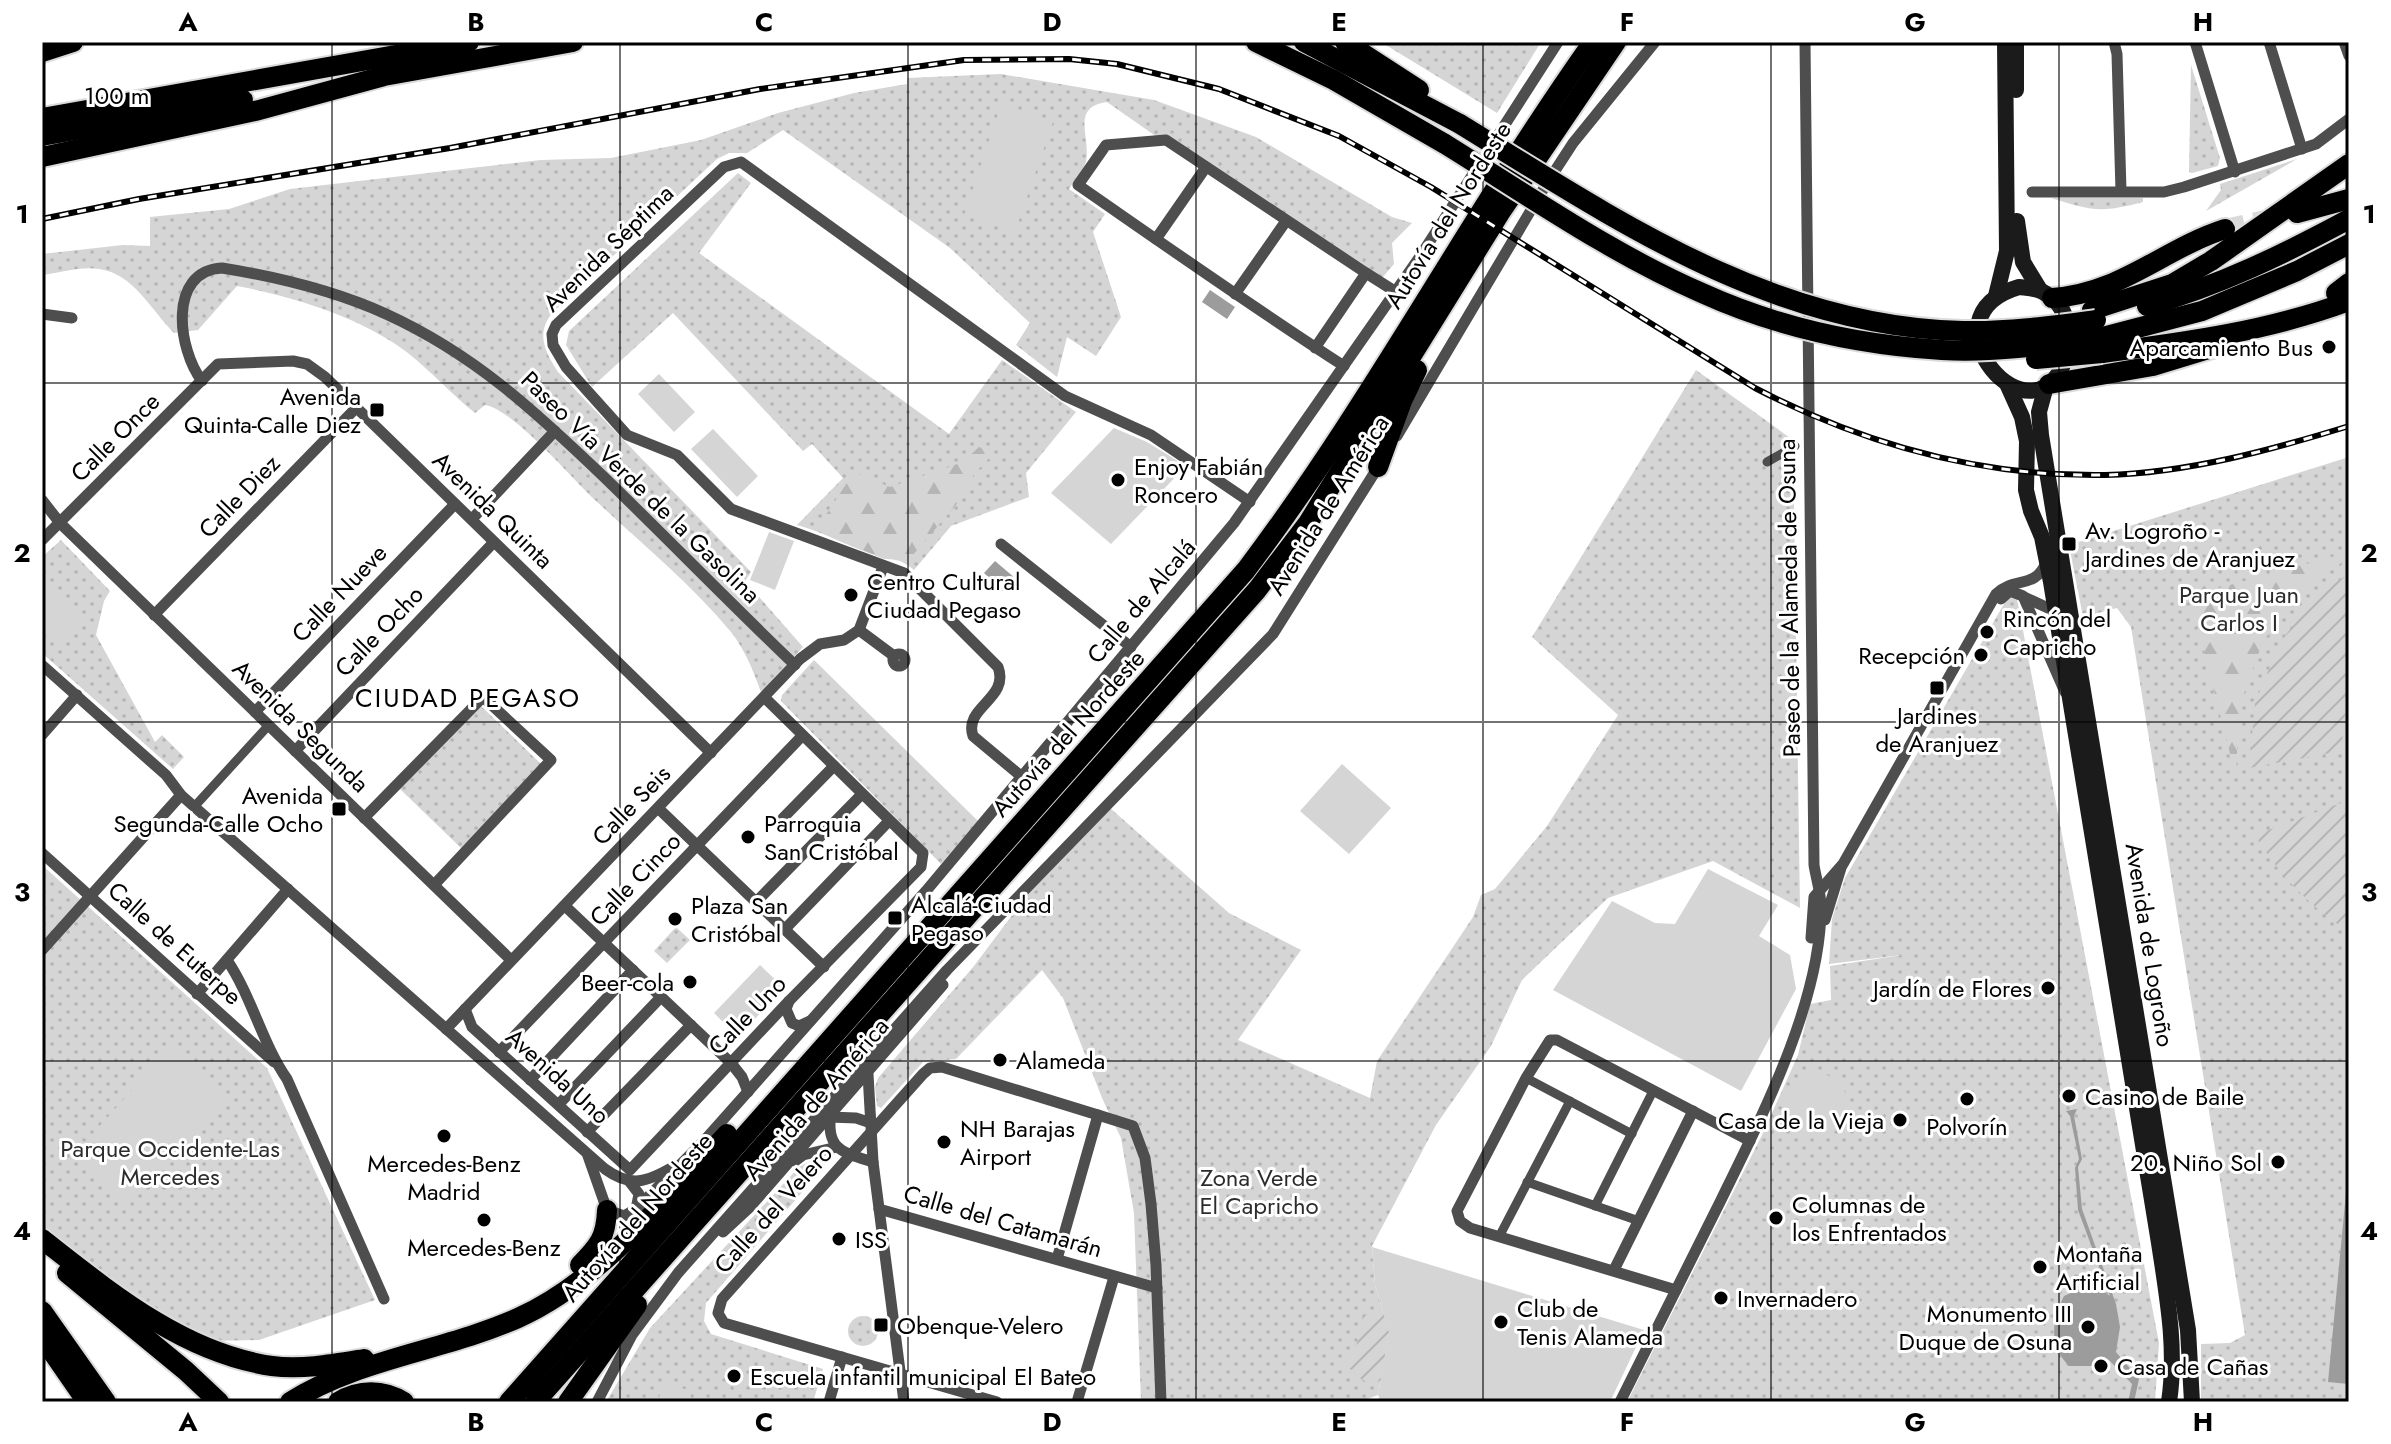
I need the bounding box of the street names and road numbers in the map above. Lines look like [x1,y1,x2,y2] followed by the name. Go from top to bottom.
[1376,115,1520,315] street label: Autovía del Nordeste
[535,176,681,320] street label: Avenida Séptima
[513,363,769,611] street label: Paseo Vía Verde de la Gasolina
[62,384,168,490] street label: Calle Once
[1259,408,1397,602] street label: Avenida de América
[1769,438,1809,758] street label: Paseo de la Alameda de Osuna
[425,443,561,577] street label: Avenida Quinta
[190,446,288,546] street label: Calle Diez
[1078,531,1204,671] street label: Calle de Alcalá
[283,536,395,650] street label: Calle Nueve
[327,578,431,684] street label: Calle Ocho
[983,642,1153,824] street label: Autovía del Nordeste
[225,652,377,800] street label: Avenida Segunda
[584,757,678,853] street label: Calle Seis
[581,824,689,934] street label: Calle Cinco
[2117,841,2183,1049] street label: Avenida de Logroño
[100,873,250,1013] street label: Calle de Euterpe
[700,967,794,1063] street label: Calle Uno
[735,1010,897,1188] street label: Avenida de América
[498,1020,618,1132] street label: Avenida Uno
[553,1125,721,1309] street label: Autovía del Nordeste
[706,1137,840,1281] street label: Calle del Velero
[899,1176,1107,1266] street label: Calle del Catamarán

